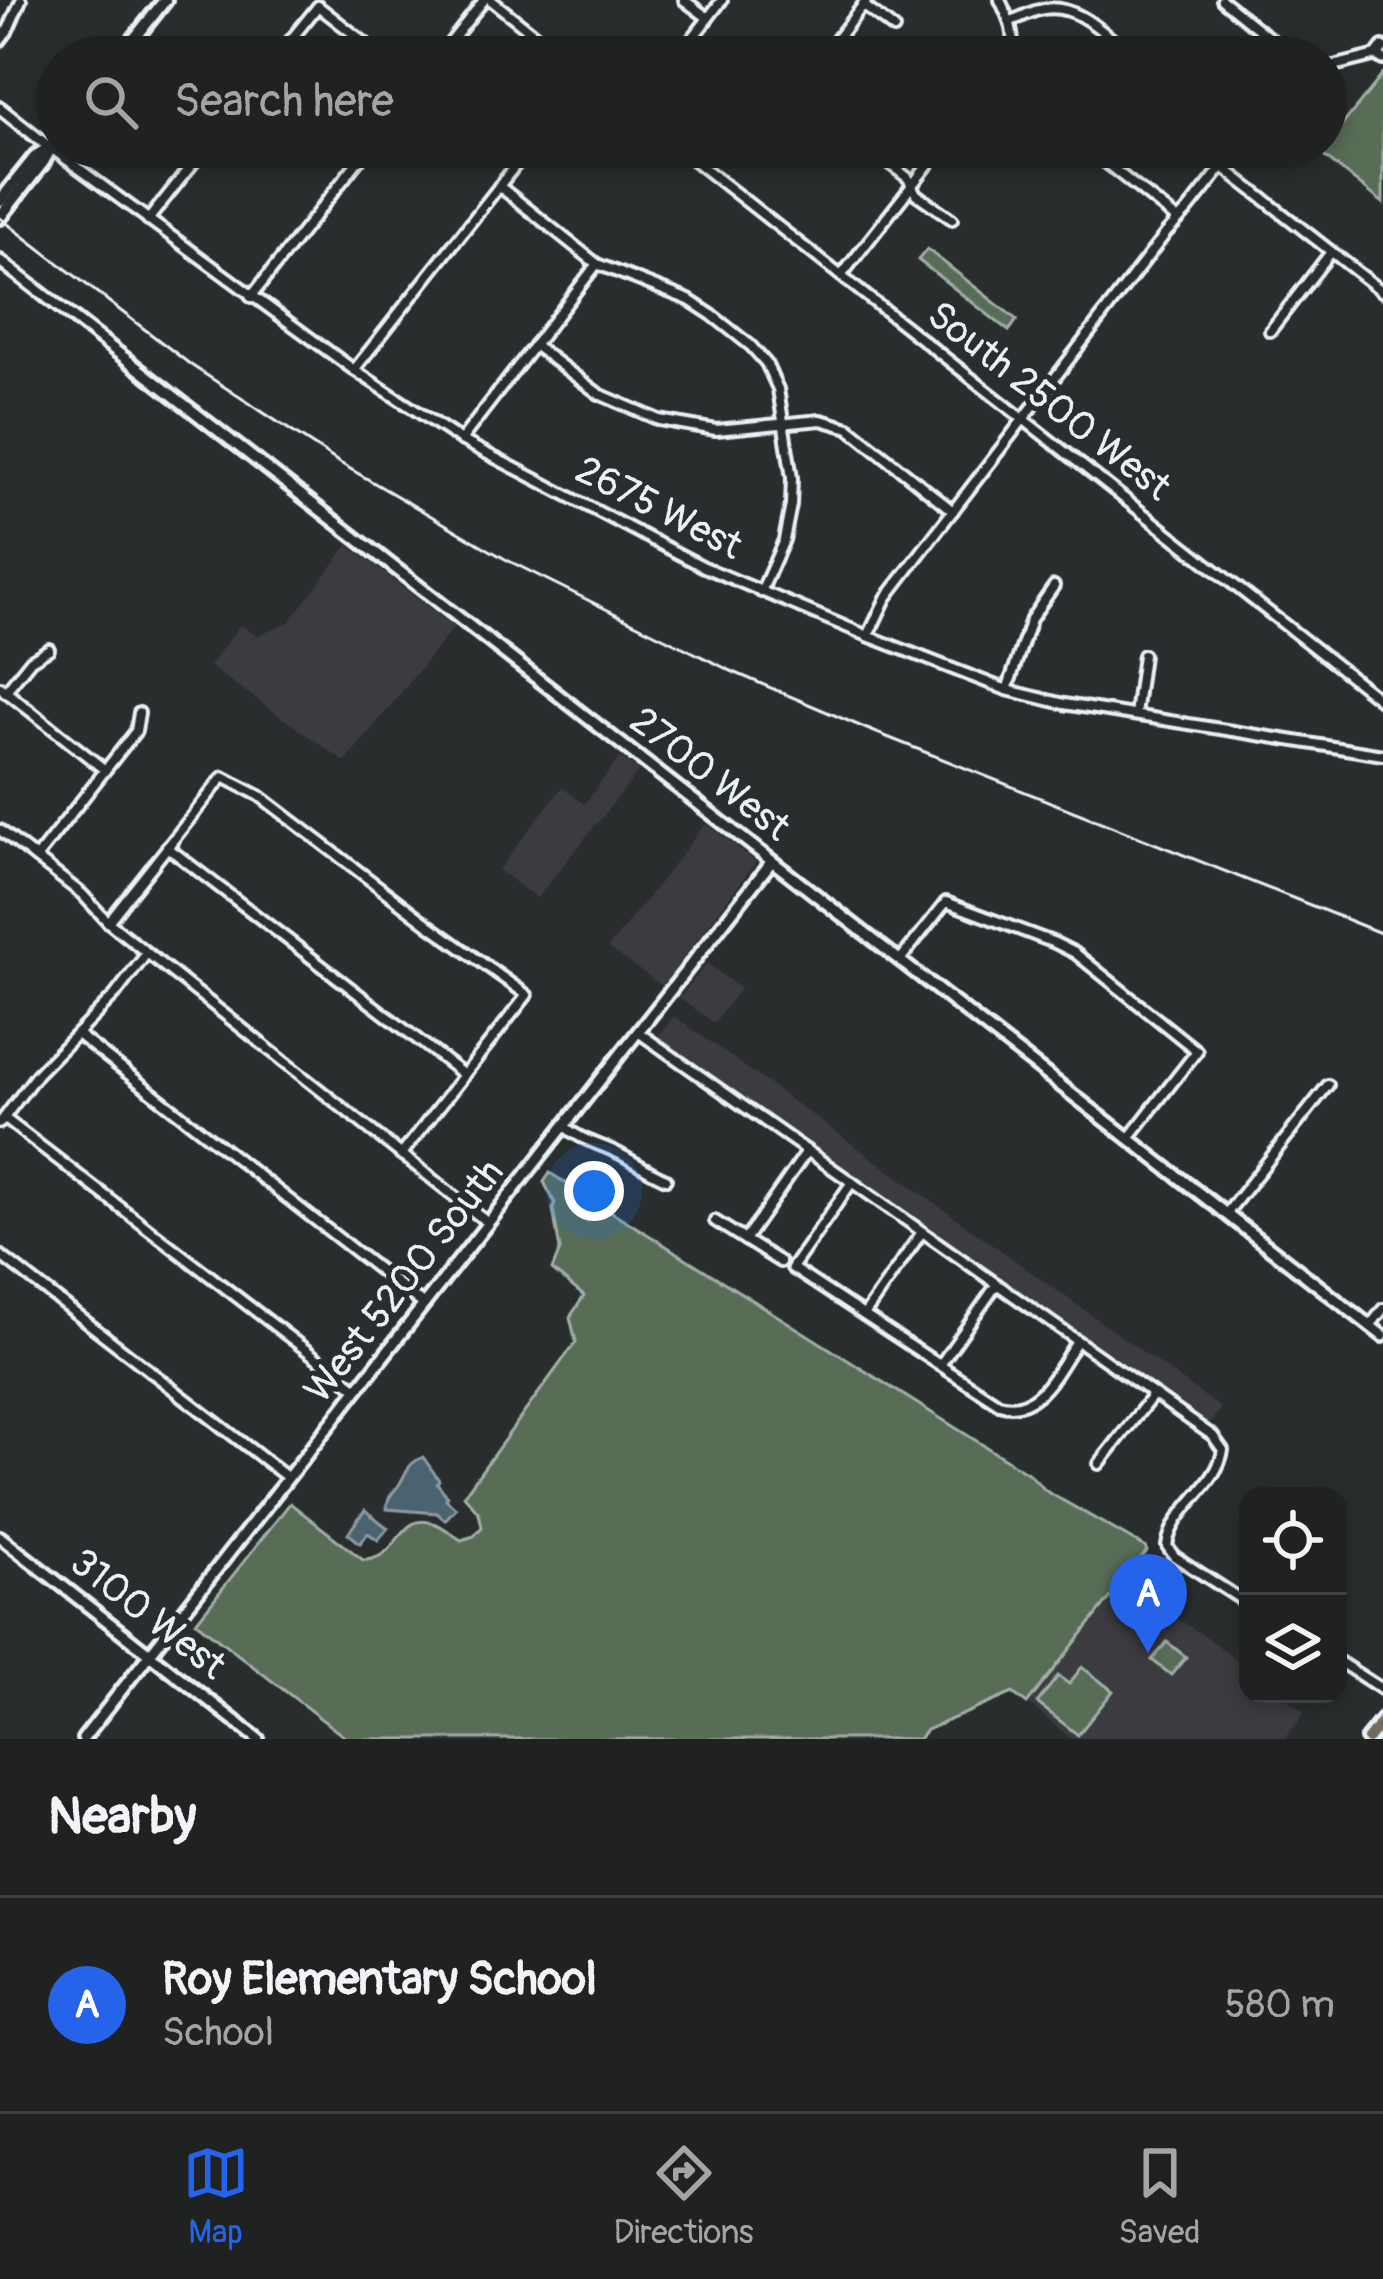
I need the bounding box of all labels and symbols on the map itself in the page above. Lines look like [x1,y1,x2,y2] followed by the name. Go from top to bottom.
[917,291,1181,512] street label: South 2500 West
[568,445,751,571] street label: 2675 West
[620,696,800,852] street label: 2700 West
[294,1149,514,1413] street label: West 5200 South
[564,1161,624,1221] your location
[60,1538,236,1690] street label: 3100 West
[1109,1554,1187,1653] pin: A

